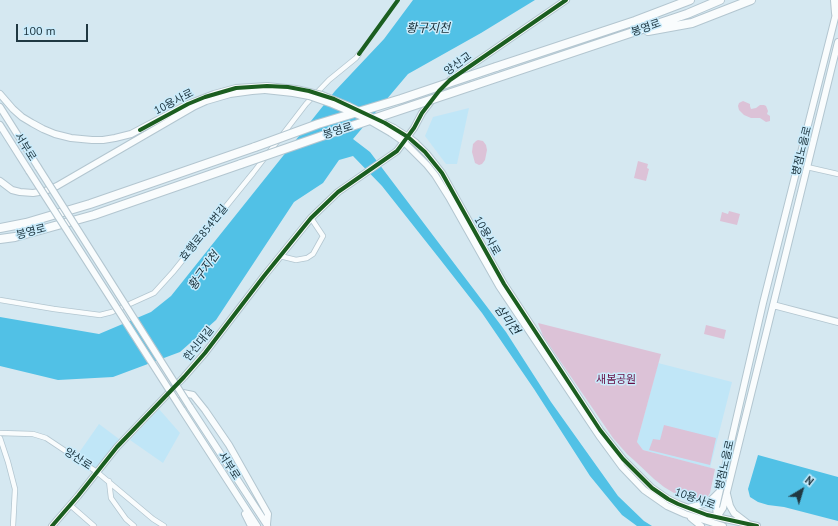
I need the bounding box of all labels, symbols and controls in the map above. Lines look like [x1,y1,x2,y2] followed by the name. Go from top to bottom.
[18,16,90,42] scale bar
[629,17,663,39] street label: 봉영로
[406,22,450,36] water label: 황구지천
[23,23,56,38] text: 100 m
[442,50,474,78] street label: 양산교
[152,87,196,117] street label: 10용사로
[322,120,354,142] street label: 봉영로
[789,125,815,177] street label: 병점노을로
[11,131,39,163] street label: 서부로
[177,202,231,264] street label: 효행로854번길
[471,214,503,258] street label: 10용사로
[15,222,47,242] street label: 봉영로
[185,249,223,293] water label: 황구지천
[491,302,523,338] water label: 삼미천
[181,324,217,364] street label: 한신대길
[596,373,636,387] park label: 새봄공원
[713,439,737,491] street label: 병점노을로
[62,445,94,473] street label: 양산로
[215,450,243,482] street label: 서부로
[782,470,822,510] north arrow
[802,473,817,488] text: N
[673,486,717,512] street label: 10용사로

